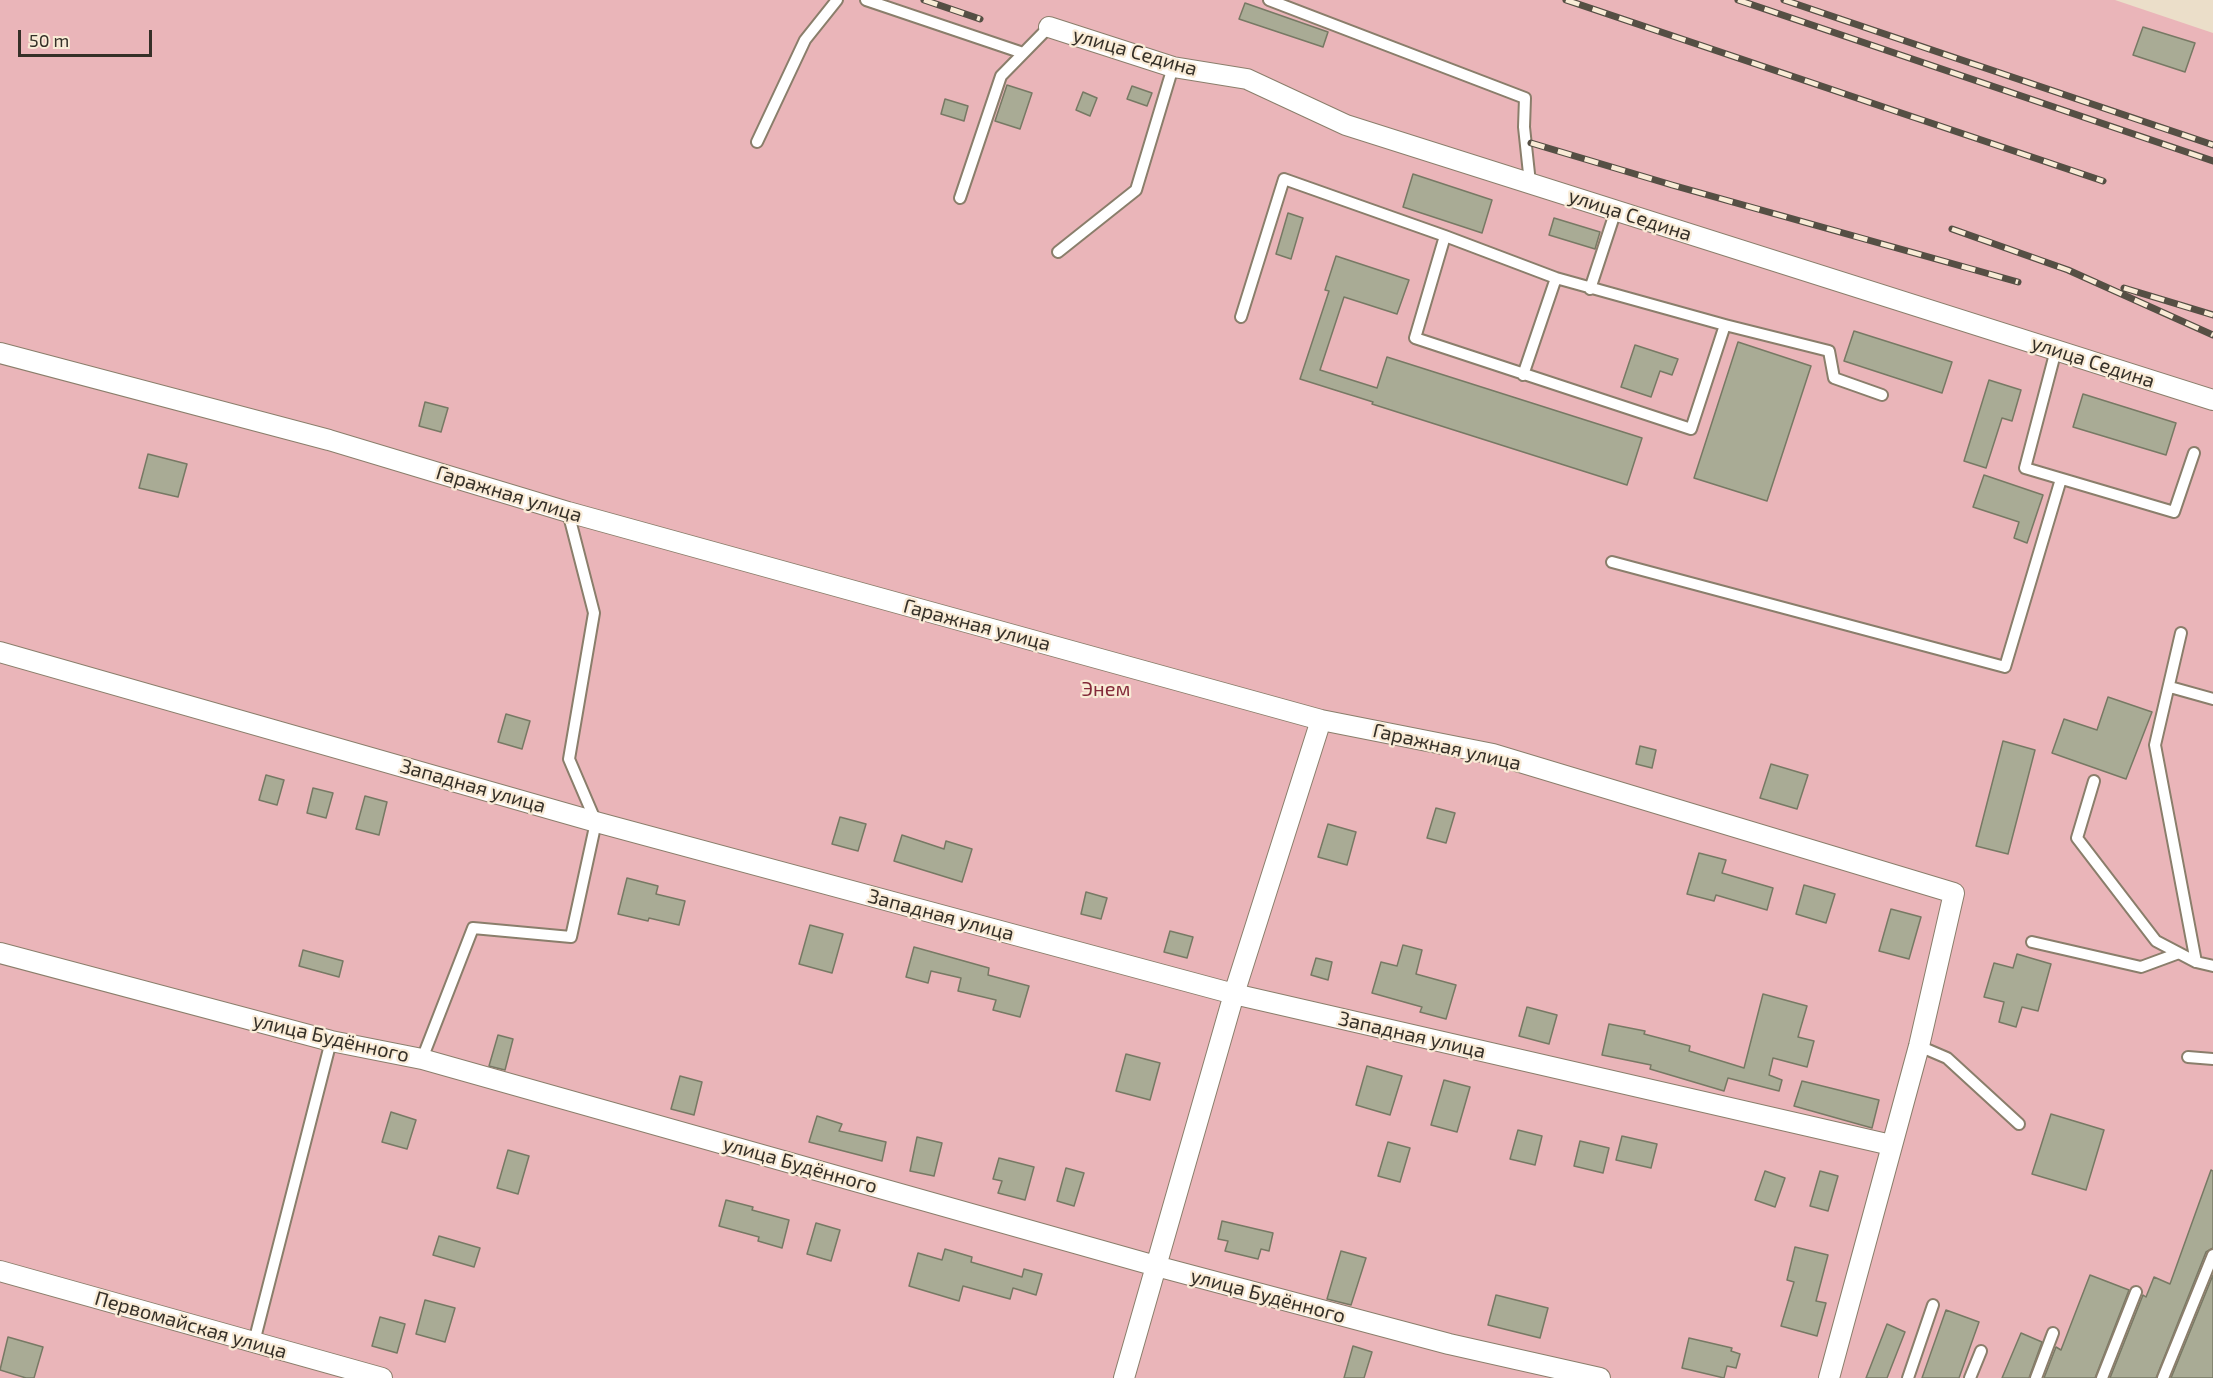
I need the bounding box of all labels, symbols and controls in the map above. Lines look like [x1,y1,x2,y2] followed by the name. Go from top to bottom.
[21,18,154,56] scale bar
[1070,23,1200,81] street label: улица Седина
[29,29,69,51] text: 50 m
[1565,184,1695,246] street label: улица Седина
[2028,331,2158,393] street label: улица Седина
[433,460,585,528] street label: Гаражная улица
[901,594,1053,656] street label: Гаражная улица
[1082,677,1130,701] park label: Энем
[1371,718,1523,776] street label: Гаражная улица
[398,754,548,818] street label: Западная улица
[865,884,1017,946] street label: Западная улица
[1336,1006,1488,1064] street label: Западная улица
[251,1008,411,1068] street label: улица Будённого
[720,1131,880,1199] street label: улица Будённого
[1188,1264,1348,1328] street label: улица Будённого
[92,1286,290,1364] street label: Первомайская улица

